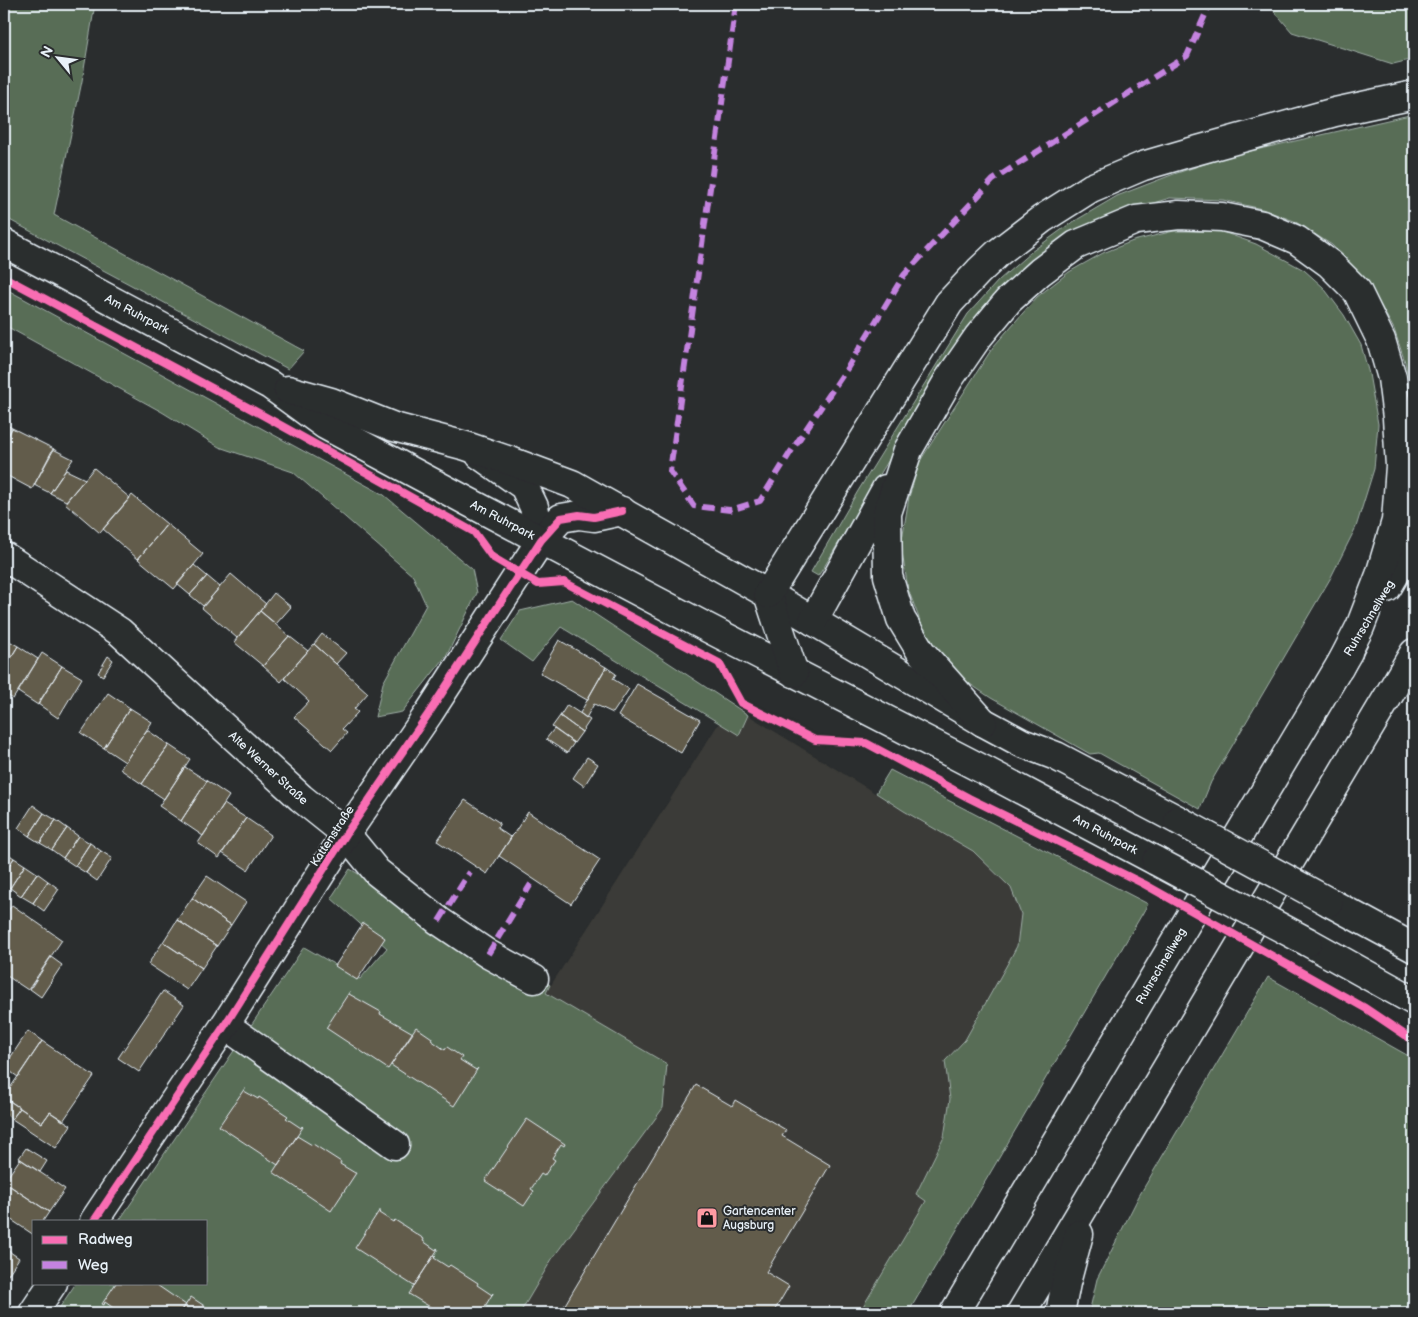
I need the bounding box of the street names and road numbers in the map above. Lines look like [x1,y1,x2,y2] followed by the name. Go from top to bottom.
[102,291,172,338] street label: Am Ruhrpark
[468,497,537,544] street label: Am Ruhrpark
[1341,577,1398,659] street label: Ruhrschnellweg
[225,728,311,808] street label: Alte Werner Straße
[307,803,358,870] street label: Kattenstraße
[1071,812,1140,858] street label: Am Ruhrpark
[1133,925,1190,1007] street label: Ruhrschnellweg

